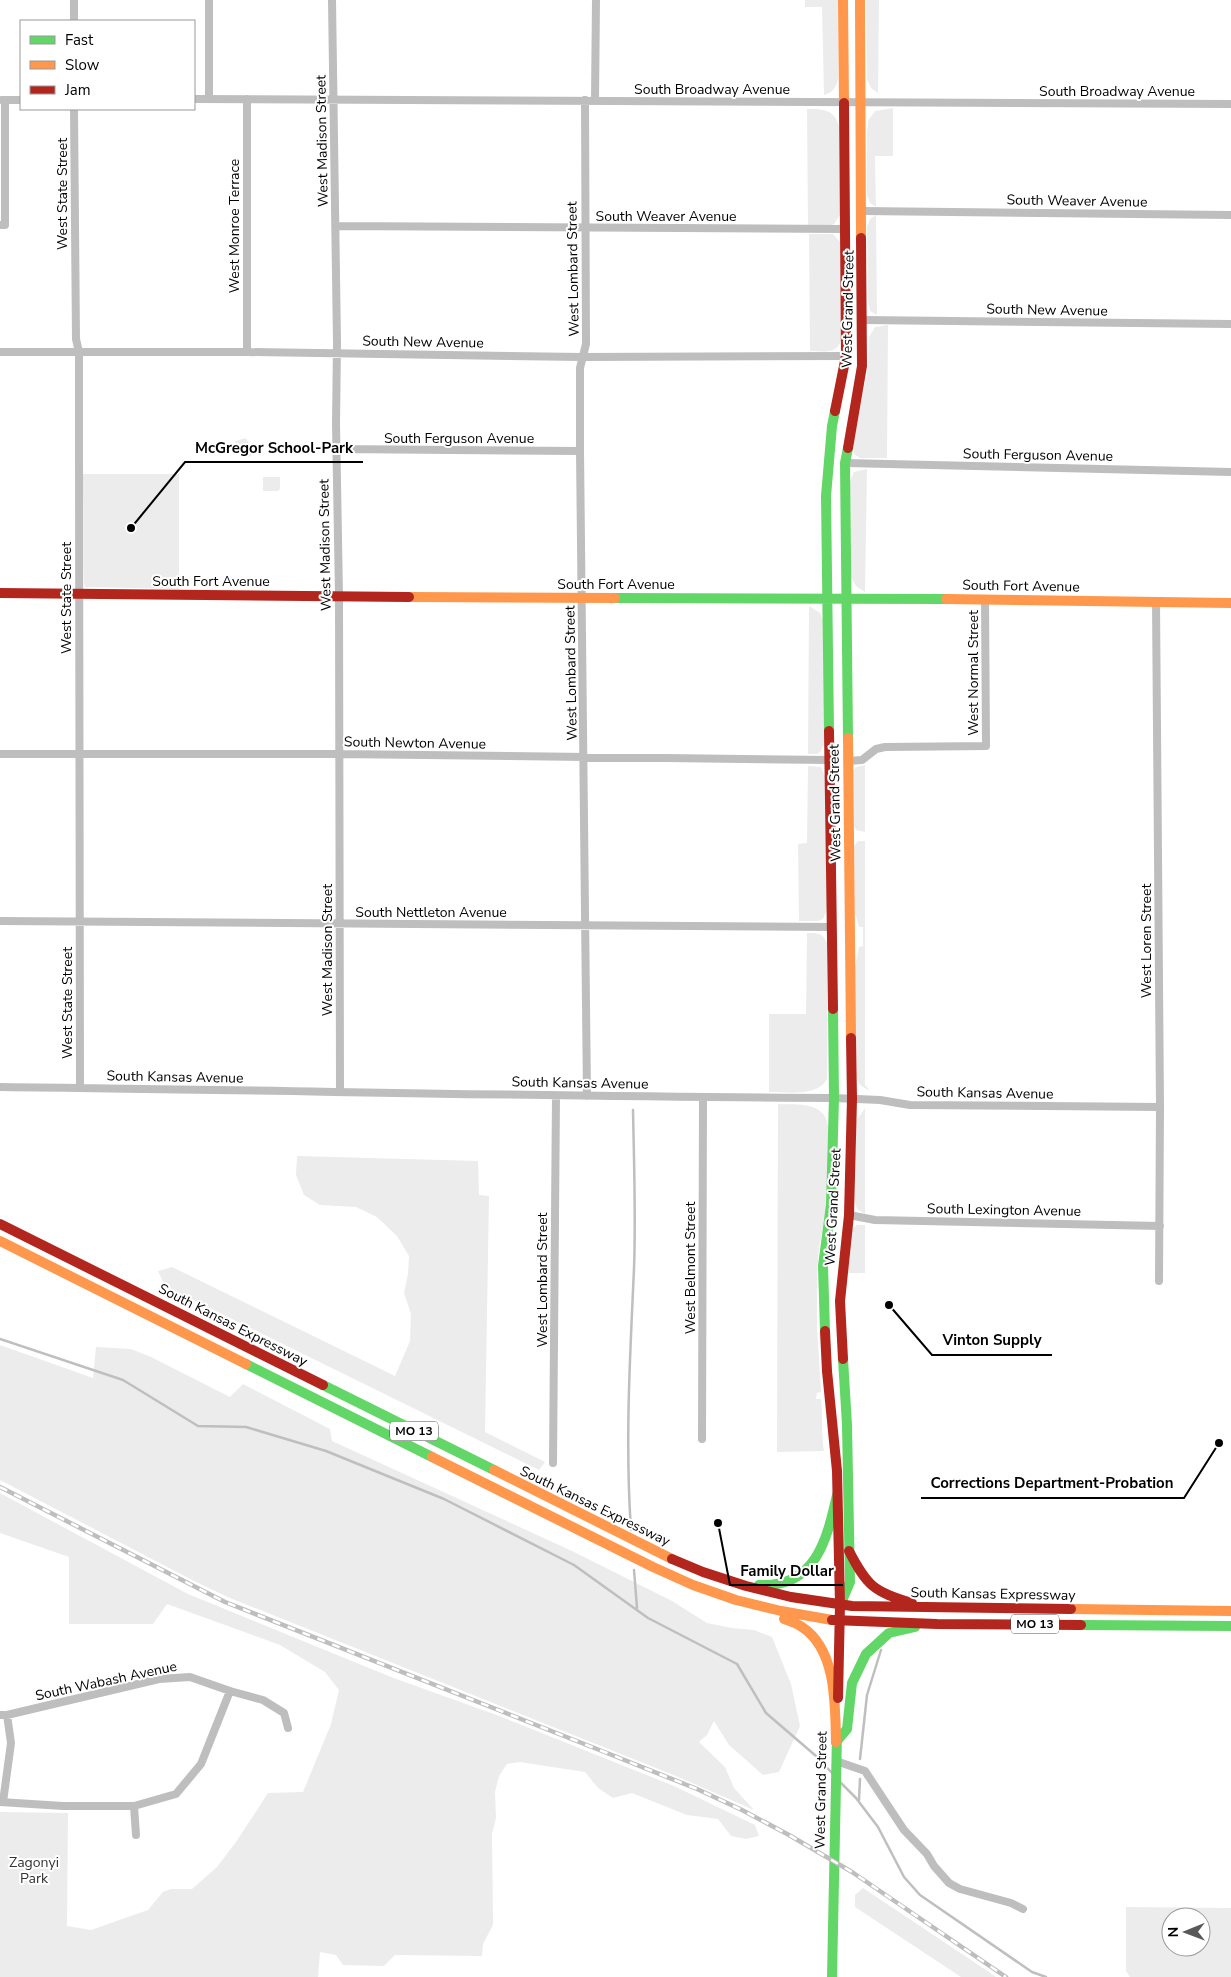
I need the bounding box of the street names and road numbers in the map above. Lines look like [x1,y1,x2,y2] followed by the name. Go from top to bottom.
[311,75,333,207] street label: West Madison Street
[634,80,790,99] street label: South Broadway Avenue
[1039,82,1195,101] street label: South Broadway Avenue
[53,138,72,250] street label: West State Street
[225,159,244,293] street label: West Monroe Terrace
[1006,190,1148,212] street label: South Weaver Avenue
[562,201,584,337] street label: West Lombard Street
[596,207,736,226] street label: South Weaver Avenue
[837,250,859,368] street label: West Grand Street
[986,299,1108,321] street label: South New Avenue
[362,331,484,353] street label: South New Avenue
[384,429,534,448] street label: South Ferguson Avenue
[963,444,1113,466] street label: South Ferguson Avenue
[314,479,336,611] street label: West Madison Street
[57,542,76,654] street label: West State Street
[152,572,270,591] street label: South Fort Avenue
[557,575,675,594] street label: South Fort Avenue
[962,575,1080,597] street label: South Fort Avenue
[560,605,582,741] street label: West Lombard Street
[964,610,983,736] street label: West Normal Street
[344,732,486,754] street label: South Newton Avenue
[824,744,846,862] street label: West Grand Street
[318,884,337,1016] street label: West Madison Street
[1137,884,1156,998] street label: West Loren Street
[355,903,507,922] street label: South Nettleton Avenue
[58,947,77,1059] street label: West State Street
[106,1066,244,1088] street label: South Kansas Avenue
[511,1072,649,1094] street label: South Kansas Avenue
[916,1082,1054,1104] street label: South Kansas Avenue
[820,1148,846,1266] street label: West Grand Street
[927,1199,1081,1221] street label: South Lexington Avenue
[681,1202,700,1334] street label: West Belmont Street
[533,1212,552,1347] street label: West Lombard Street
[155,1279,311,1371] street label: South Kansas Expressway
[390,1422,438,1440] road number: MO 13
[517,1461,674,1551] street label: South Kansas Expressway
[910,1583,1076,1605] street label: South Kansas Expressway
[1011,1615,1059,1634] road number: MO 13
[33,1657,179,1705] street label: South Wabash Avenue
[810,1731,832,1849] street label: West Grand Street

